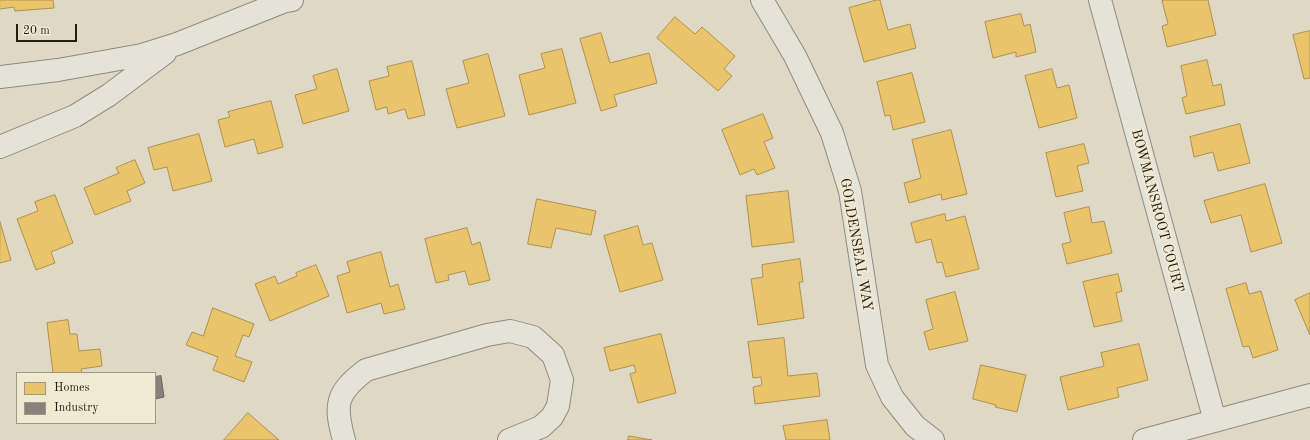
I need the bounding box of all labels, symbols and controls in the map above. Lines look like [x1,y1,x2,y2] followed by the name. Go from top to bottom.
[18,16,79,42] scale bar
[23,25,50,37] text: 20 m
[1127,127,1187,295] street label: BOWMANSROOT COURT
[836,177,876,313] street label: GOLDENSEAL WAY
[16,372,156,424] legend
[54,382,90,394] text: Homes
[54,402,99,414] text: Industry

